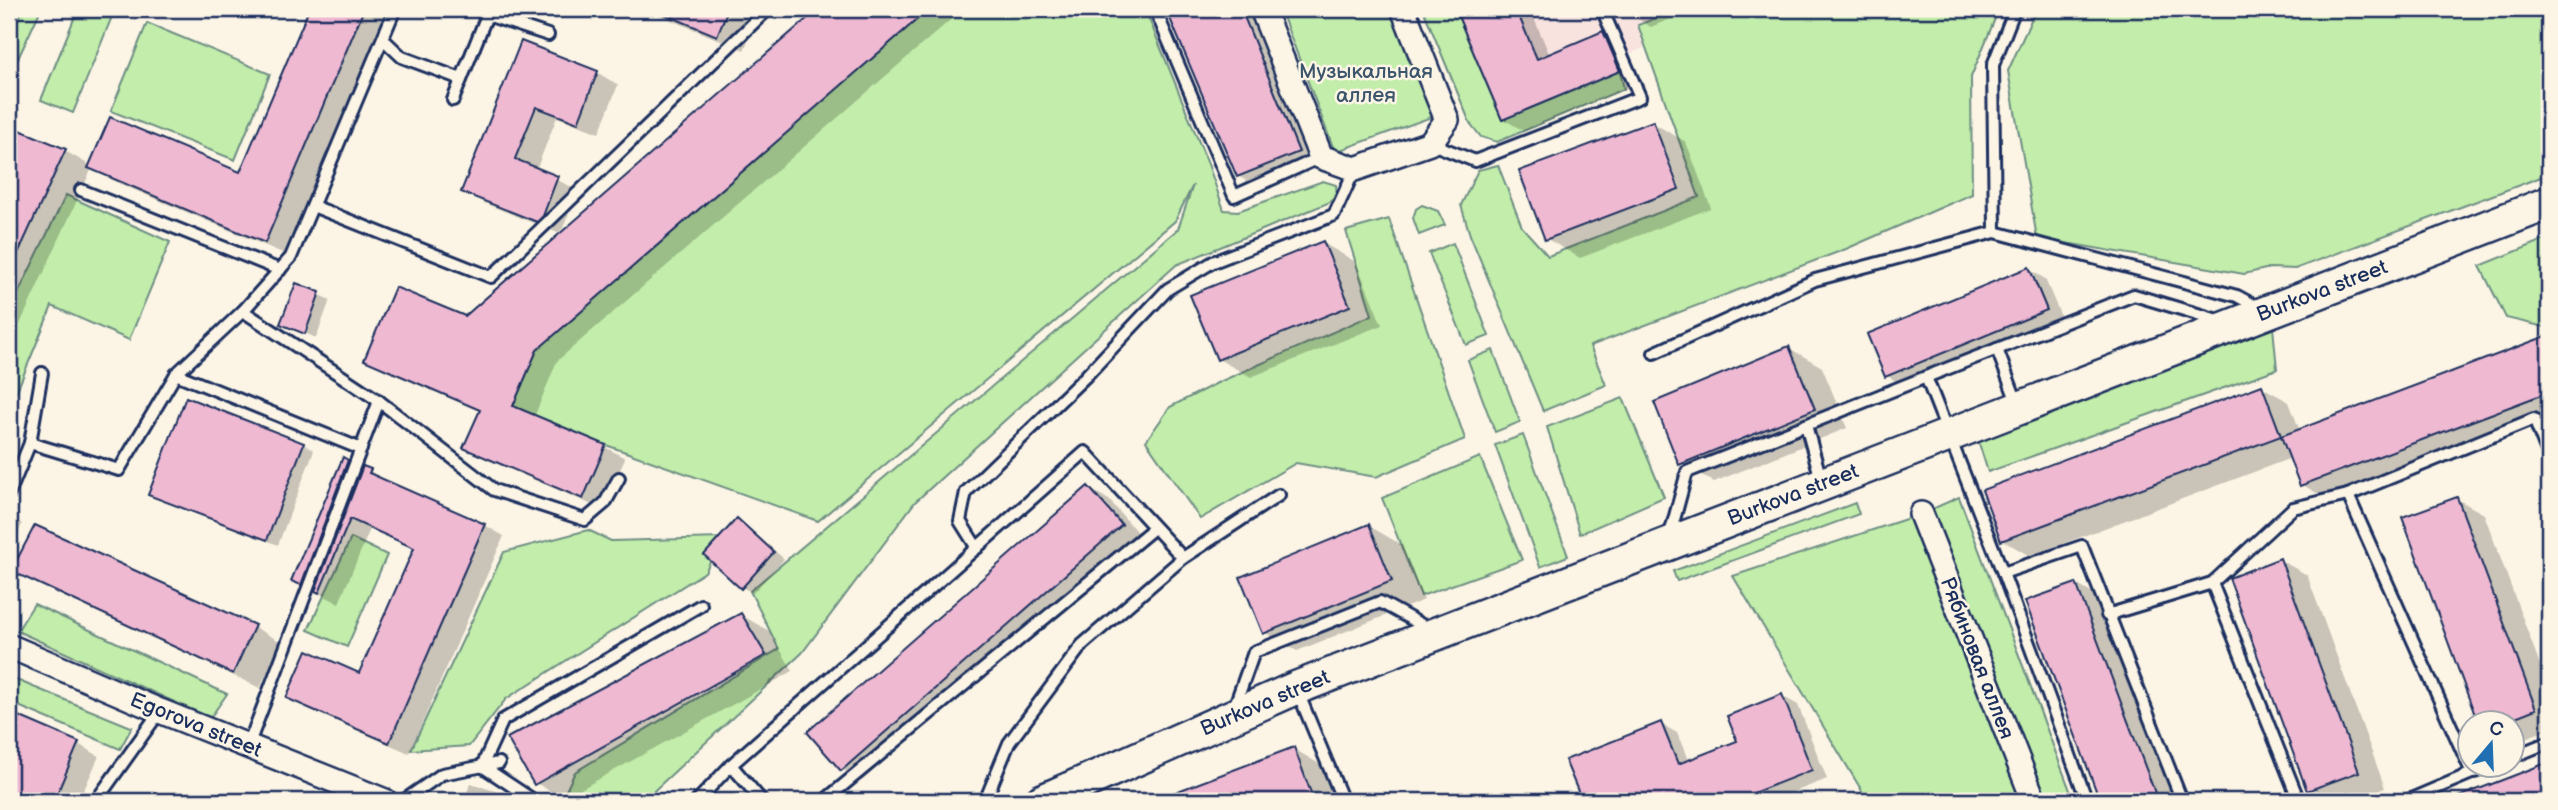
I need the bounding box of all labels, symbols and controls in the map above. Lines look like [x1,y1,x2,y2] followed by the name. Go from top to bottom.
[1299,59,1433,108] park label: Музыкальная аллея
[2253,254,2391,327] street label: Burkova street
[1724,458,1862,531] street label: Burkova street
[1935,574,2019,742] street label: Рябиновая аллея
[1197,664,1334,742] street label: Burkova street
[127,687,266,763] street label: Egorova street
[2456,708,2526,778] north arrow
[2486,716,2506,742] text: С

